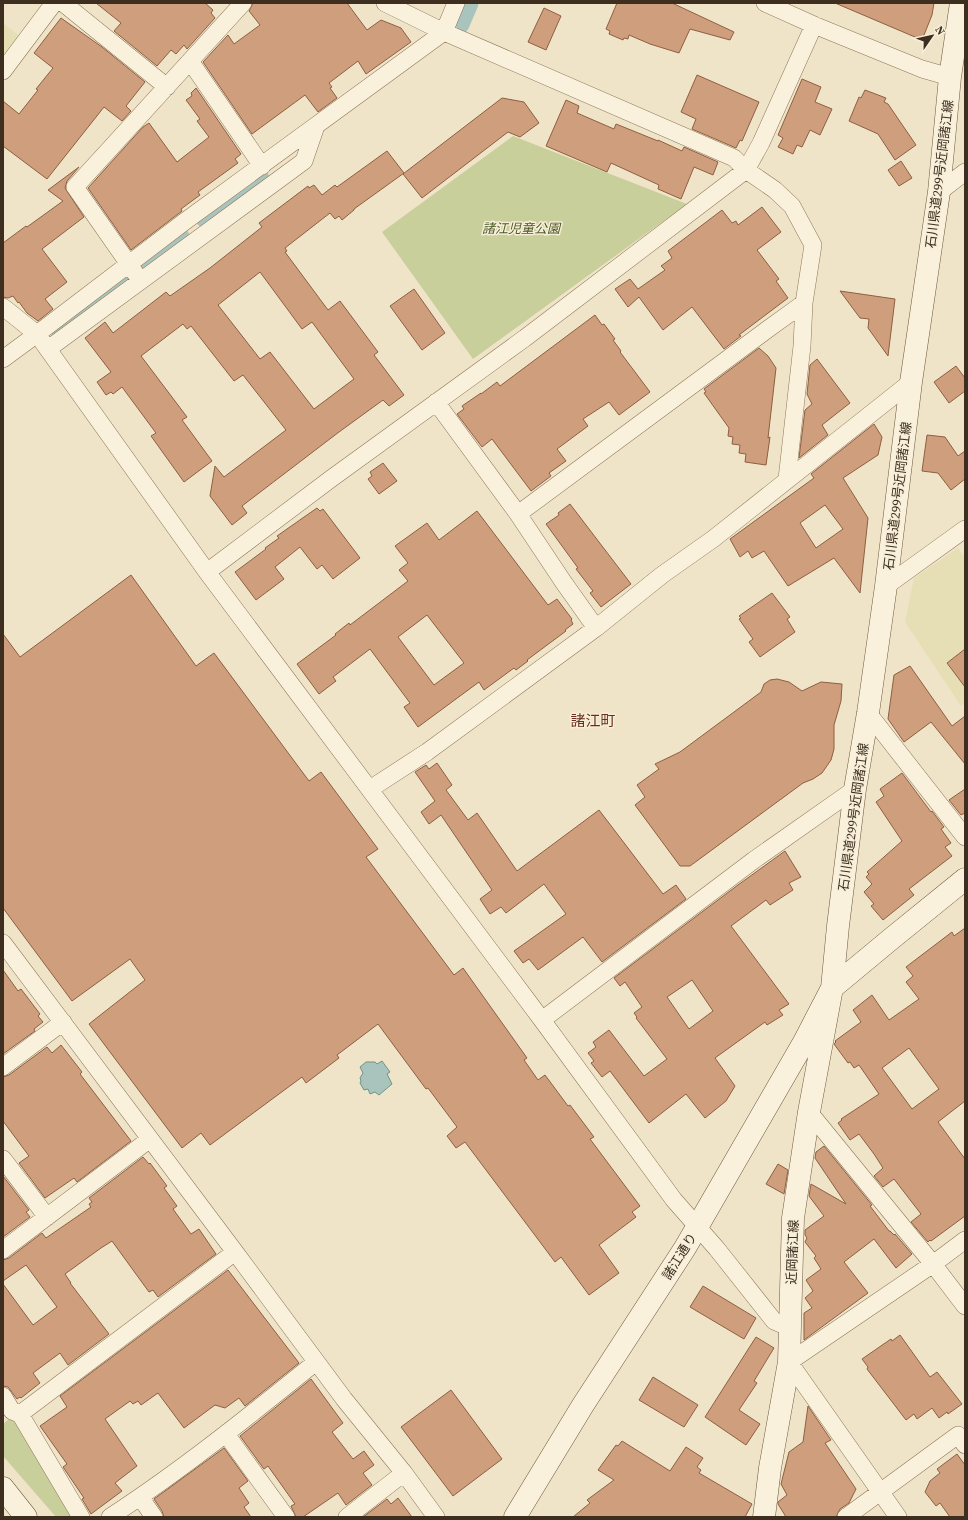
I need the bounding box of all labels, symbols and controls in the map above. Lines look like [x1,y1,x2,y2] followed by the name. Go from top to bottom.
[912,16,952,56] north arrow
[931,23,948,38] text: N
[922,99,957,249] street label: 石川県道299号近岡諸江線
[482,220,562,237] park label: 諸江児童公園
[880,421,915,571] street label: 石川県道299号近岡諸江線
[570,710,616,731] district label: 諸江町
[835,742,872,892] street label: 石川県道299号近岡諸江線
[783,1219,802,1285] street label: 近岡諸江線
[658,1230,700,1283] street label: 諸江通り

